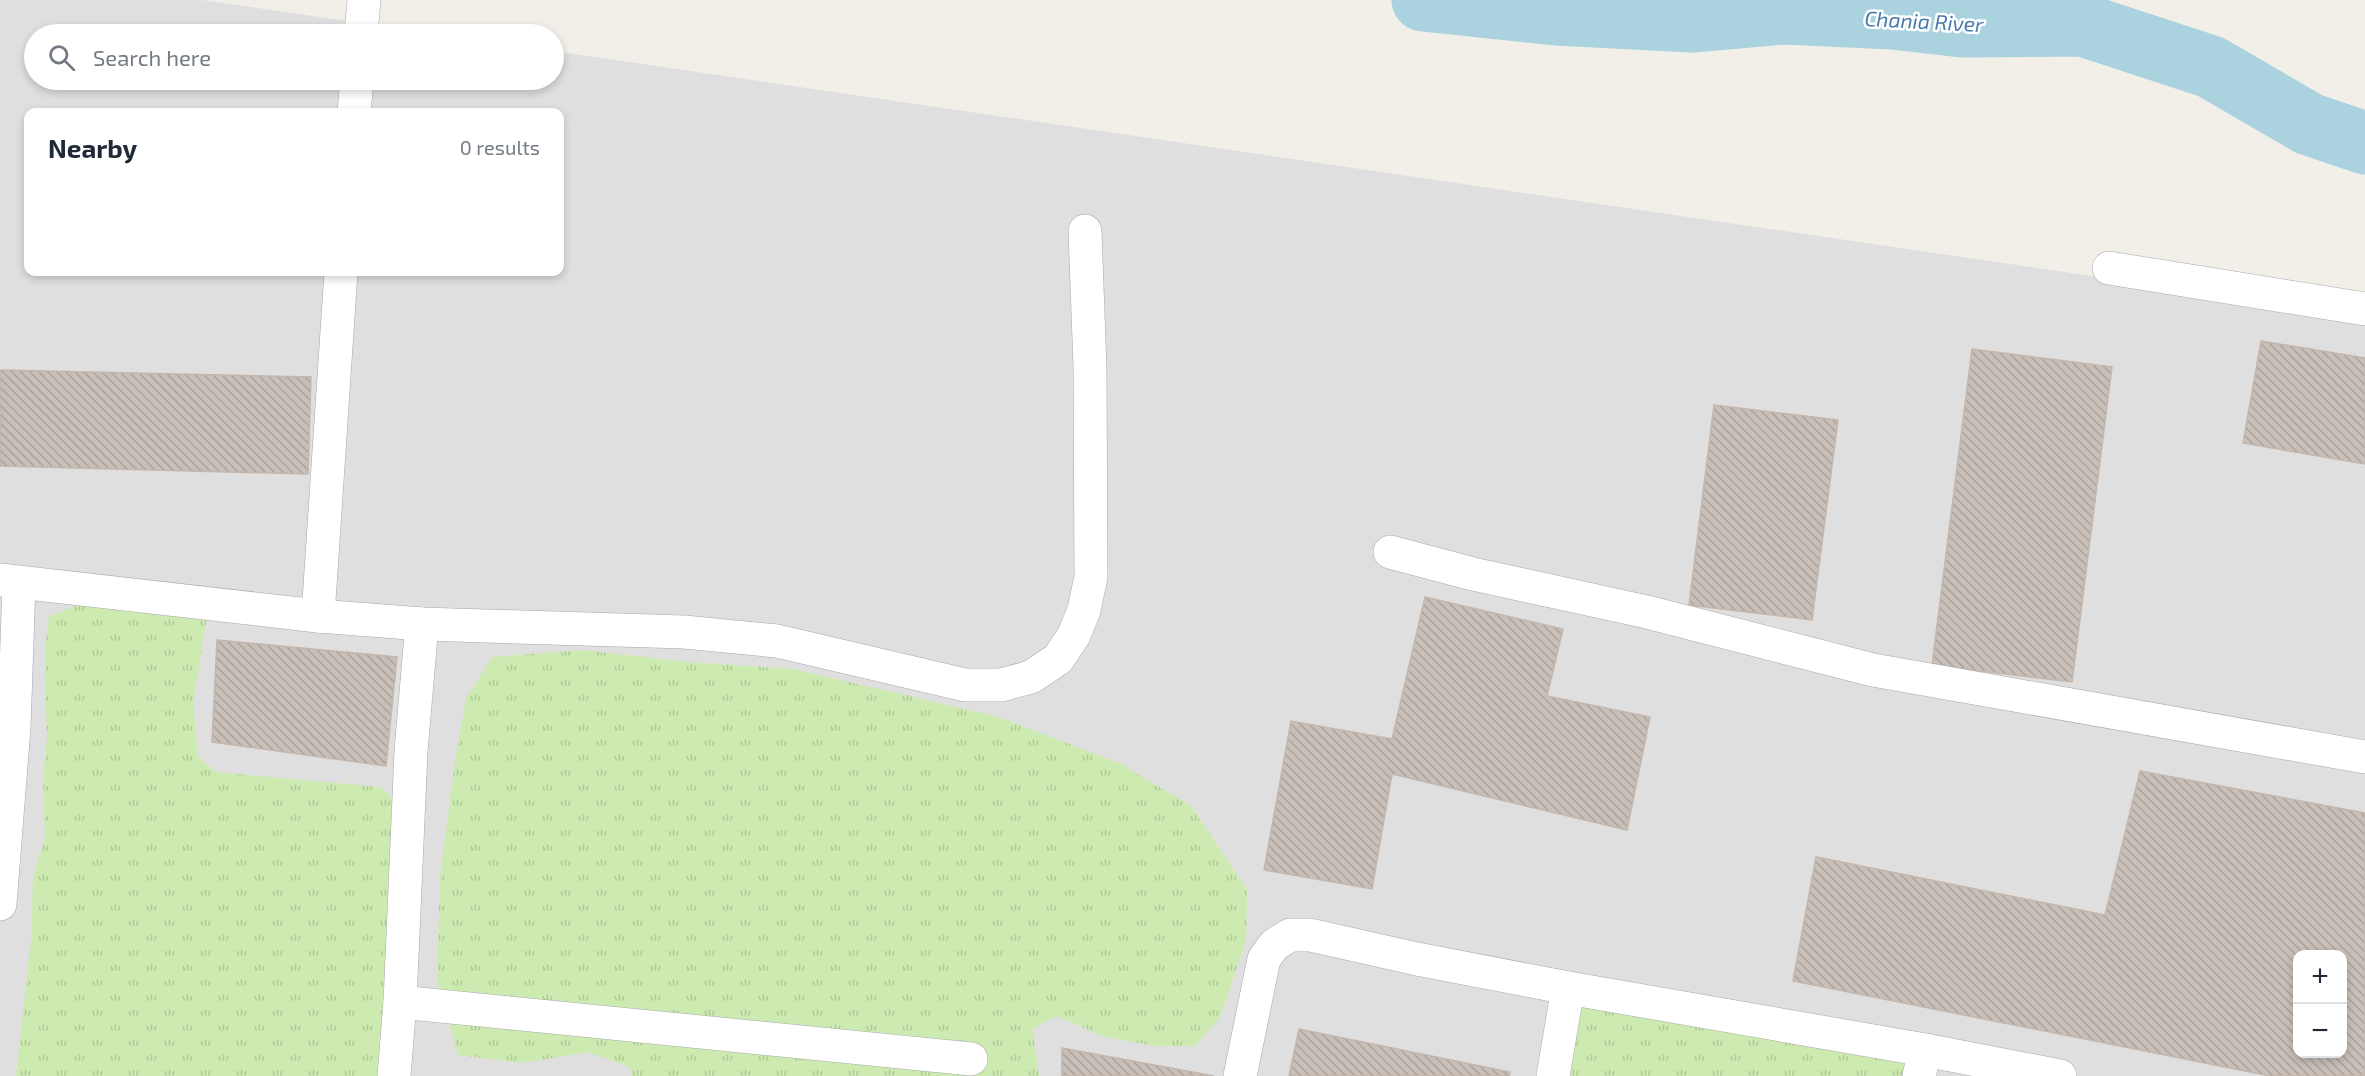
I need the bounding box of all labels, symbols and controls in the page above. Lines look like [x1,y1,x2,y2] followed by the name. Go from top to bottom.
[1864,5,1985,36] water label: Chania River
[24,24,564,90] search box
[45,41,78,74] icon: search
[93,44,211,70] text: Search here
[48,132,137,163] text: Nearby
[460,135,540,159] text: 0 results
[2293,950,2347,1058] map controls
[2293,950,2347,1004] button: +
[2293,1004,2347,1058] button: −

